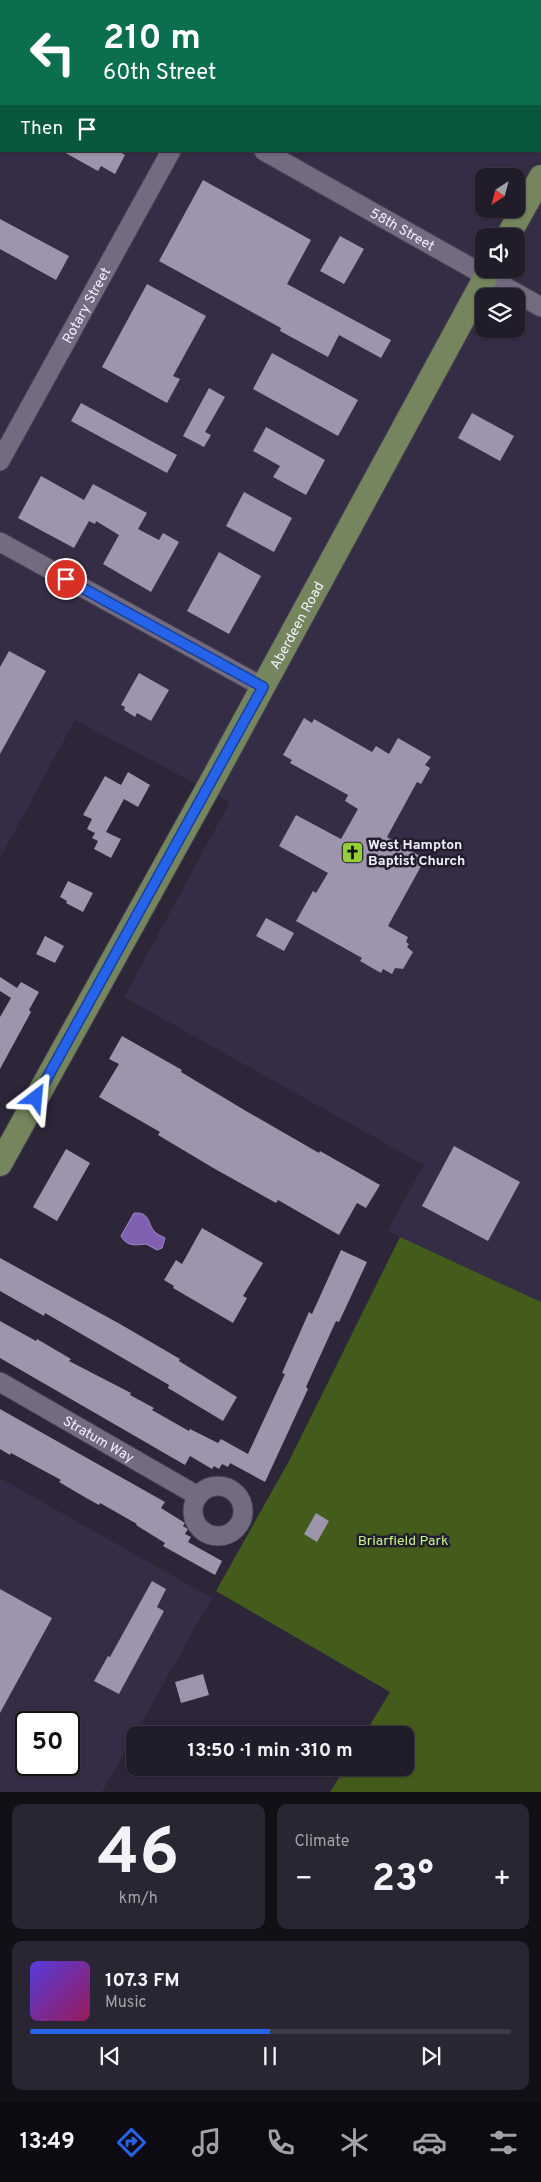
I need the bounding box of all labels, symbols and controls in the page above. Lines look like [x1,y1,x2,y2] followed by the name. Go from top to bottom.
[103,17,201,61] text: 210 m
[20,20,85,85] icon: left
[103,60,216,87] text: 60th Street
[73,115,101,143] icon: arrive
[20,117,63,141] text: Then
[475,168,525,218] north arrow
[475,168,525,338] map controls
[366,205,437,255] street label: 58th Street
[475,228,525,278] button: sound
[60,265,115,347] street label: Rotary Street
[475,288,525,338] button: layers
[45,558,87,600] pin
[52,565,80,593] icon: arrive
[267,579,329,673] street label: Aberdeen Road
[368,837,465,870] place label: West Hampton Baptist Church
[340,840,364,864] church icon: West Hampton Baptist Church
[9,1071,61,1123] position arrow
[59,1413,137,1467] street label: Stratum Way
[358,1533,448,1550] park label: Briarfield Park
[15,1711,80,1776] speed limit sign: 50
[187,1739,353,1763] text: 13:50 · 1 min · 310 m
[97,1815,179,1897] text: 46
[295,1832,349,1852] text: Climate
[372,1856,434,1905] text: 23°
[295,1862,313,1898] text: −
[493,1862,511,1898] text: +
[119,1889,158,1909] text: km/h
[105,1969,180,1993] text: 107.3 FM
[105,1993,146,2013] text: Music
[96,2042,124,2070] icon: previous
[256,2042,284,2070] icon: pause
[417,2042,445,2070] icon: next
[114,2125,149,2160] icon: directions
[189,2125,224,2160] icon: music
[263,2125,298,2160] icon: phone
[337,2125,372,2160] icon: climate
[412,2125,447,2160] icon: car
[486,2125,521,2160] icon: filters
[20,2129,75,2156] text: 13:49

